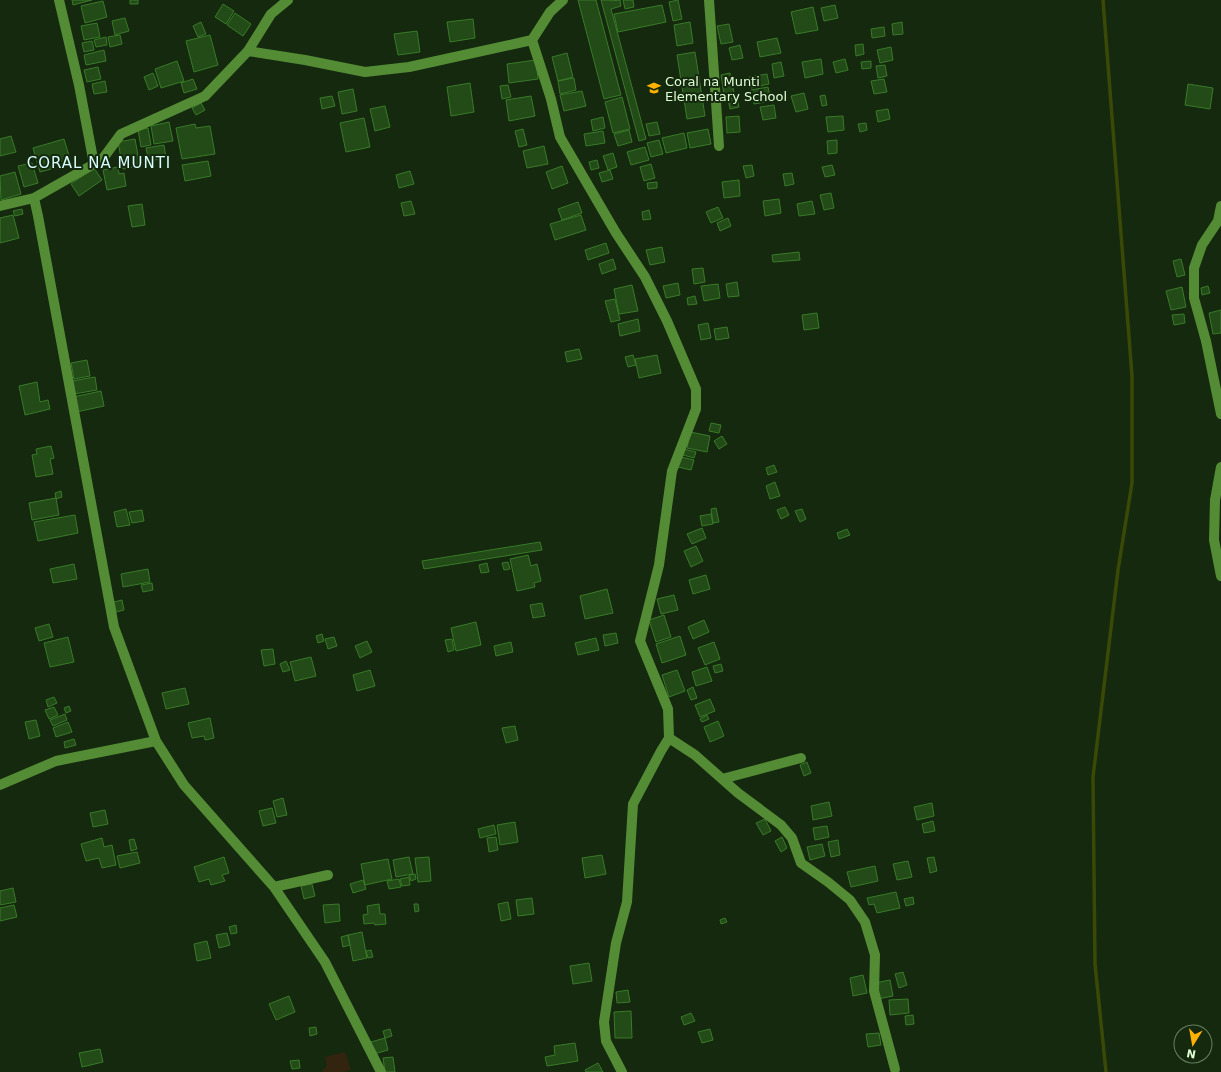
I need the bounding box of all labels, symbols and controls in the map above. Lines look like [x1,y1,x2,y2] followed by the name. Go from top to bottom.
[665,74,787,104] place label: Coral na Munti Elementary School
[646,80,662,96] school or university icon: Coral na Munti Elementary School
[27,154,171,172] district label: CORAL NA MUNTI
[1173,1024,1213,1064] north arrow
[1185,1046,1197,1061] text: N

